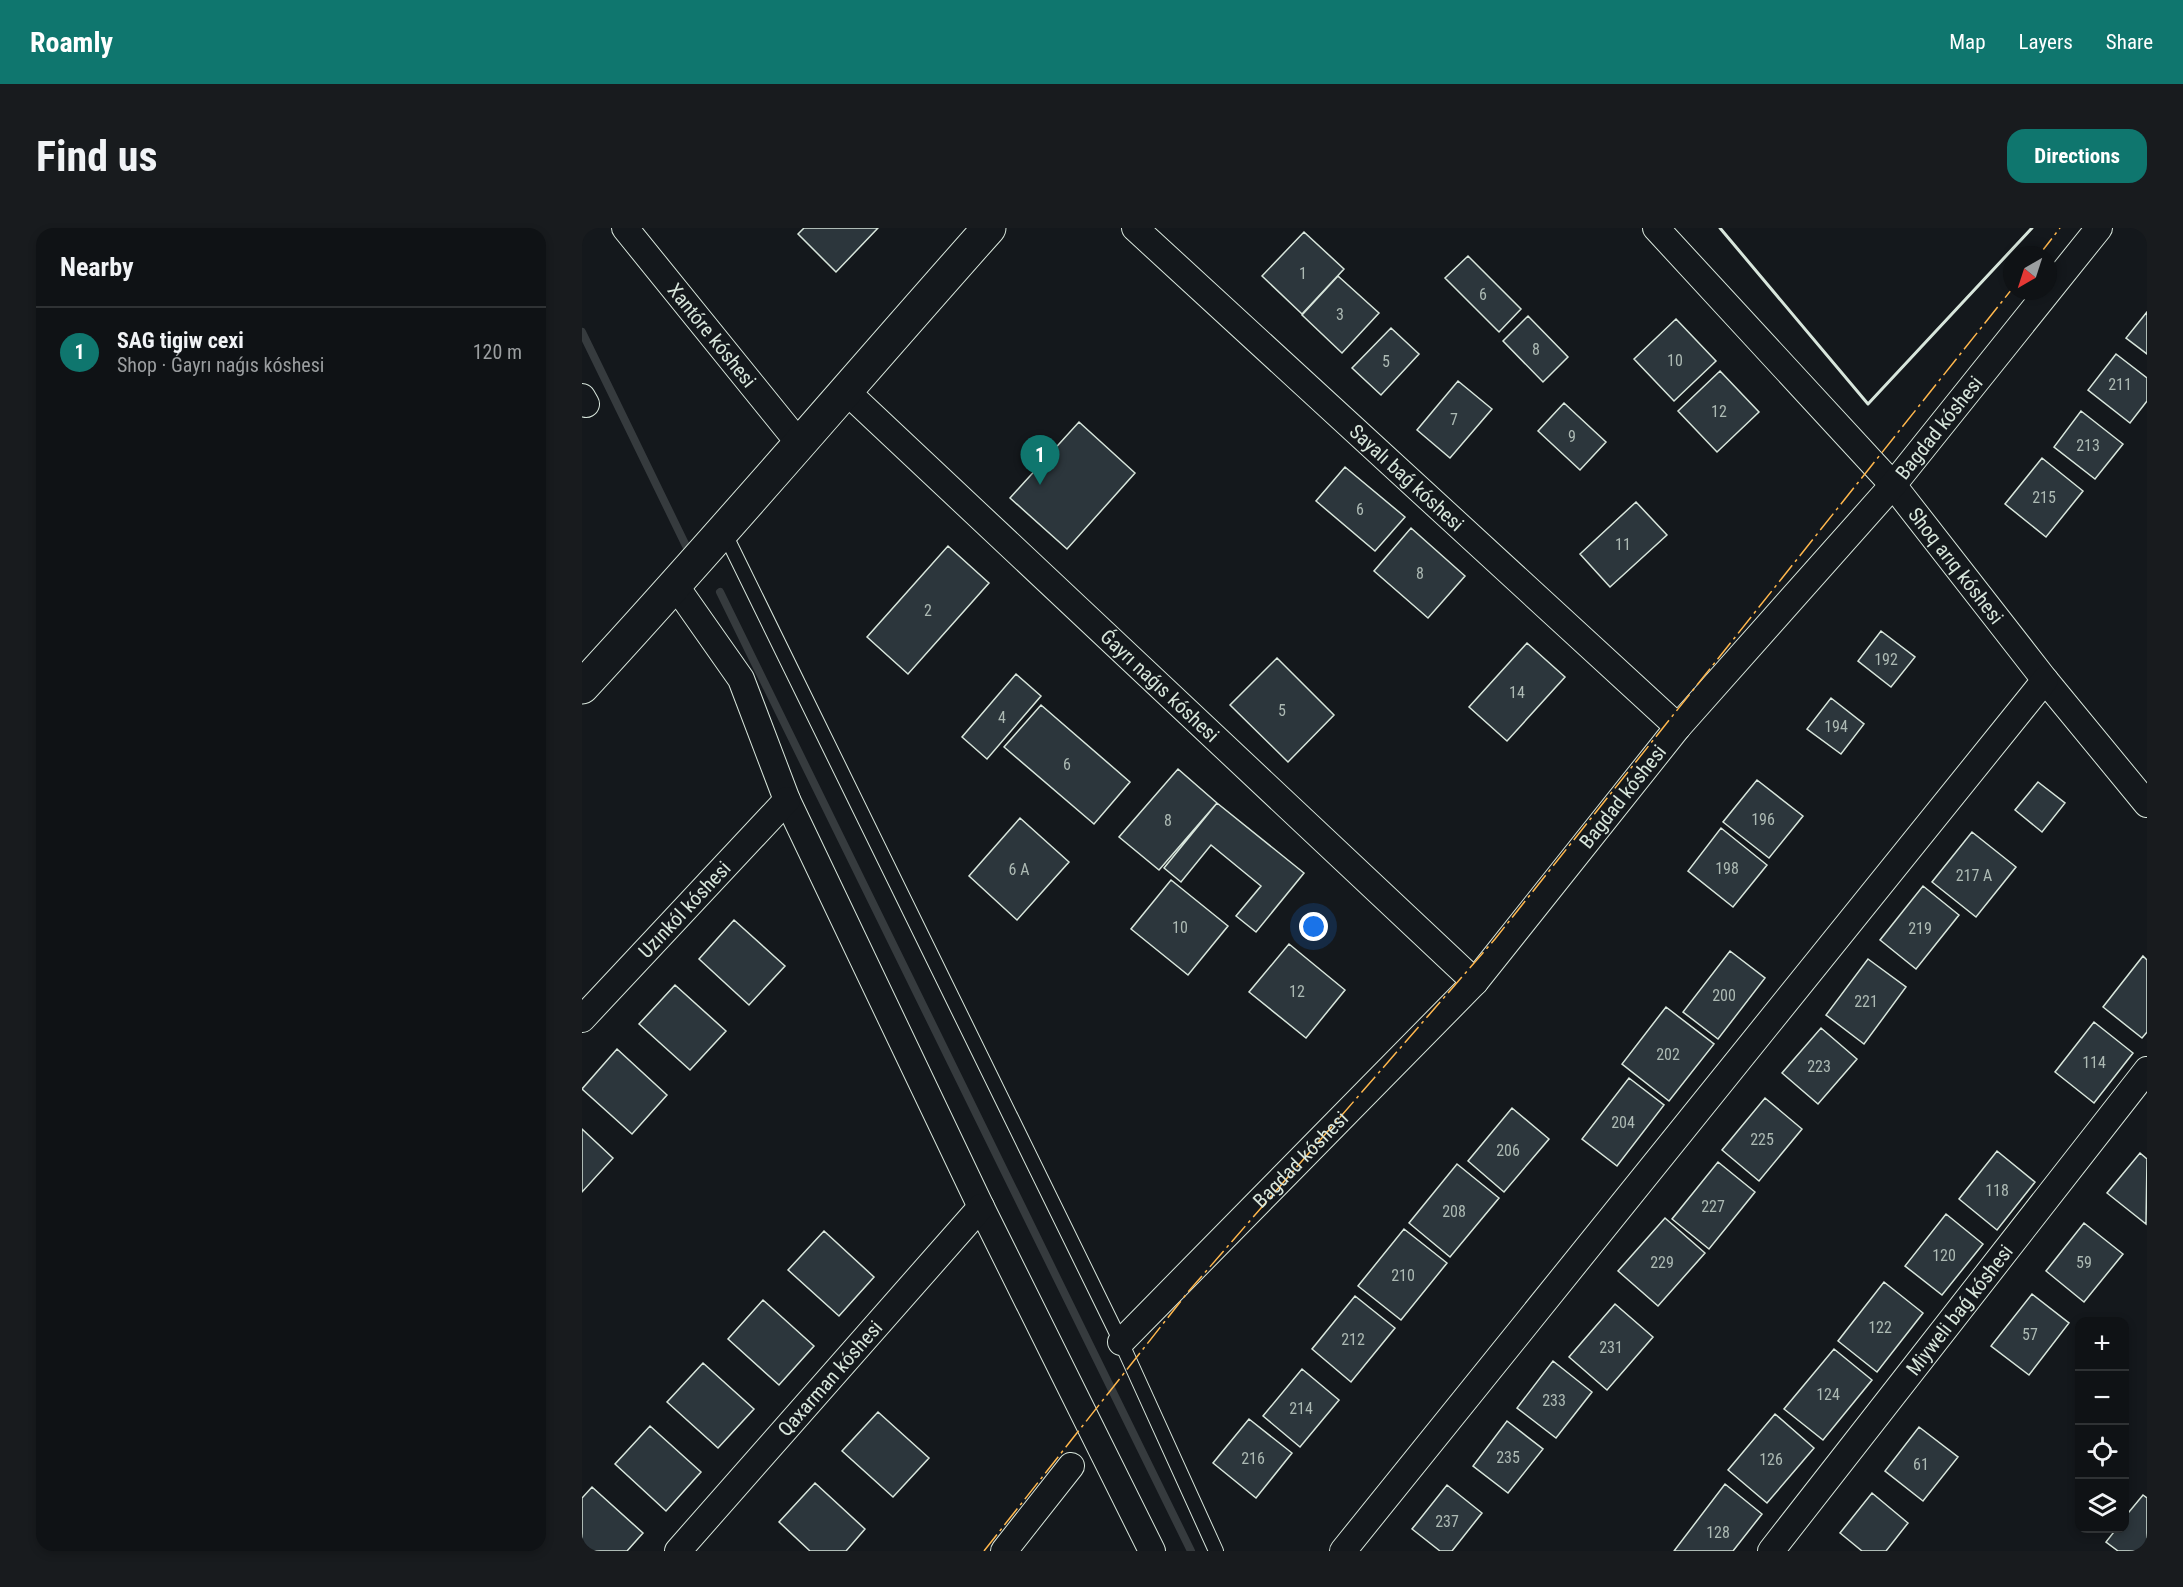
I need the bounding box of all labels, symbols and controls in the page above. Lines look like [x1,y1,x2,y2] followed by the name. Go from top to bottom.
[30,26,113,59] text: Roamly
[1949,30,1986,54] text: Map
[2019,30,2073,54] text: Layers
[2106,30,2153,54] text: Share
[2007,129,2147,183] button: Directions
[36,132,157,181] text: Find us
[2003,246,2057,300] north arrow
[60,252,134,282] text: Nearby
[1299,264,1307,283] house number: 1
[663,278,761,392] street label: Xantóre kóshesi
[1479,285,1487,304] house number: 6
[1336,305,1344,324] house number: 3
[117,328,244,353] text: SAG tigiw cexi
[74,340,85,364] text: 1
[473,340,522,364] text: 120 m
[1532,340,1540,359] house number: 8
[1667,351,1683,370] house number: 10
[1382,352,1390,371] house number: 5
[117,353,324,377] text: Shop · Ǵayrı naǵıs kóshesi
[1890,371,1988,484] street label: Bagdad kóshesi
[2108,375,2132,394] house number: 211
[1711,402,1727,421] house number: 12
[1450,410,1458,429] house number: 7
[1345,419,1469,536] street label: Sayalı baǵ kóshesi
[1568,427,1576,446] house number: 9
[1020,436,1060,485] pin: 1
[2076,436,2100,455] house number: 213
[2032,488,2056,507] house number: 215
[1356,500,1364,519] house number: 6
[1903,503,2009,629] street label: Shoq arıq kóshesi
[1615,535,1631,554] house number: 11
[1416,564,1424,583] house number: 8
[924,601,932,620] house number: 2
[1096,625,1224,747] street label: Ǵayrı naǵıs kóshesi
[1874,650,1898,669] house number: 192
[1509,683,1525,702] house number: 14
[1278,701,1286,720] house number: 5
[998,708,1006,727] house number: 4
[1824,717,1848,736] house number: 194
[1574,740,1671,853] street label: Bagdad kóshesi
[1063,755,1071,774] house number: 6
[1751,810,1775,829] house number: 196
[1164,811,1172,830] house number: 8
[634,856,736,963] street label: Uzınkól kóshesi
[1715,859,1739,878] house number: 198
[1009,860,1029,879] house number: 6 А
[1956,866,1992,885] house number: 217 А
[1299,912,1328,941] your location
[1172,918,1188,937] house number: 10
[1908,919,1932,938] house number: 219
[1289,982,1305,1001] house number: 12
[1712,986,1736,1005] house number: 200
[1854,992,1878,1011] house number: 221
[1656,1045,1680,1064] house number: 202
[2082,1053,2106,1072] house number: 114
[1807,1057,1831,1076] house number: 223
[1248,1106,1353,1213] street label: Bagdad kóshesi
[1611,1113,1635,1132] house number: 204
[1750,1130,1774,1149] house number: 225
[1496,1141,1520,1160] house number: 206
[1985,1181,2009,1200] house number: 118
[1701,1197,1725,1216] house number: 227
[1442,1202,1466,1221] house number: 208
[1901,1240,2018,1380] street label: Miyweli baǵ kóshesi
[1932,1246,1956,1265] house number: 120
[1650,1253,1674,1272] house number: 229
[2076,1253,2092,1272] house number: 59
[1391,1266,1415,1285] house number: 210
[773,1316,887,1441] street label: Qaxarman kóshesi
[2075,1317,2129,1533] map controls
[2075,1317,2129,1371] button: +
[1868,1318,1892,1337] house number: 122
[2022,1325,2038,1344] house number: 57
[1341,1330,1365,1349] house number: 212
[1599,1338,1623,1357] house number: 231
[2075,1371,2129,1425] button: −
[1816,1385,1840,1404] house number: 124
[1542,1391,1566,1410] house number: 233
[1289,1399,1313,1418] house number: 214
[2075,1425,2129,1479] button: locate
[1496,1448,1520,1467] house number: 235
[1241,1449,1265,1468] house number: 216
[1759,1450,1783,1469] house number: 126
[1913,1455,1929,1474] house number: 61
[2075,1479,2129,1533] button: layers
[1435,1512,1459,1531] house number: 237
[1706,1523,1730,1542] house number: 128

